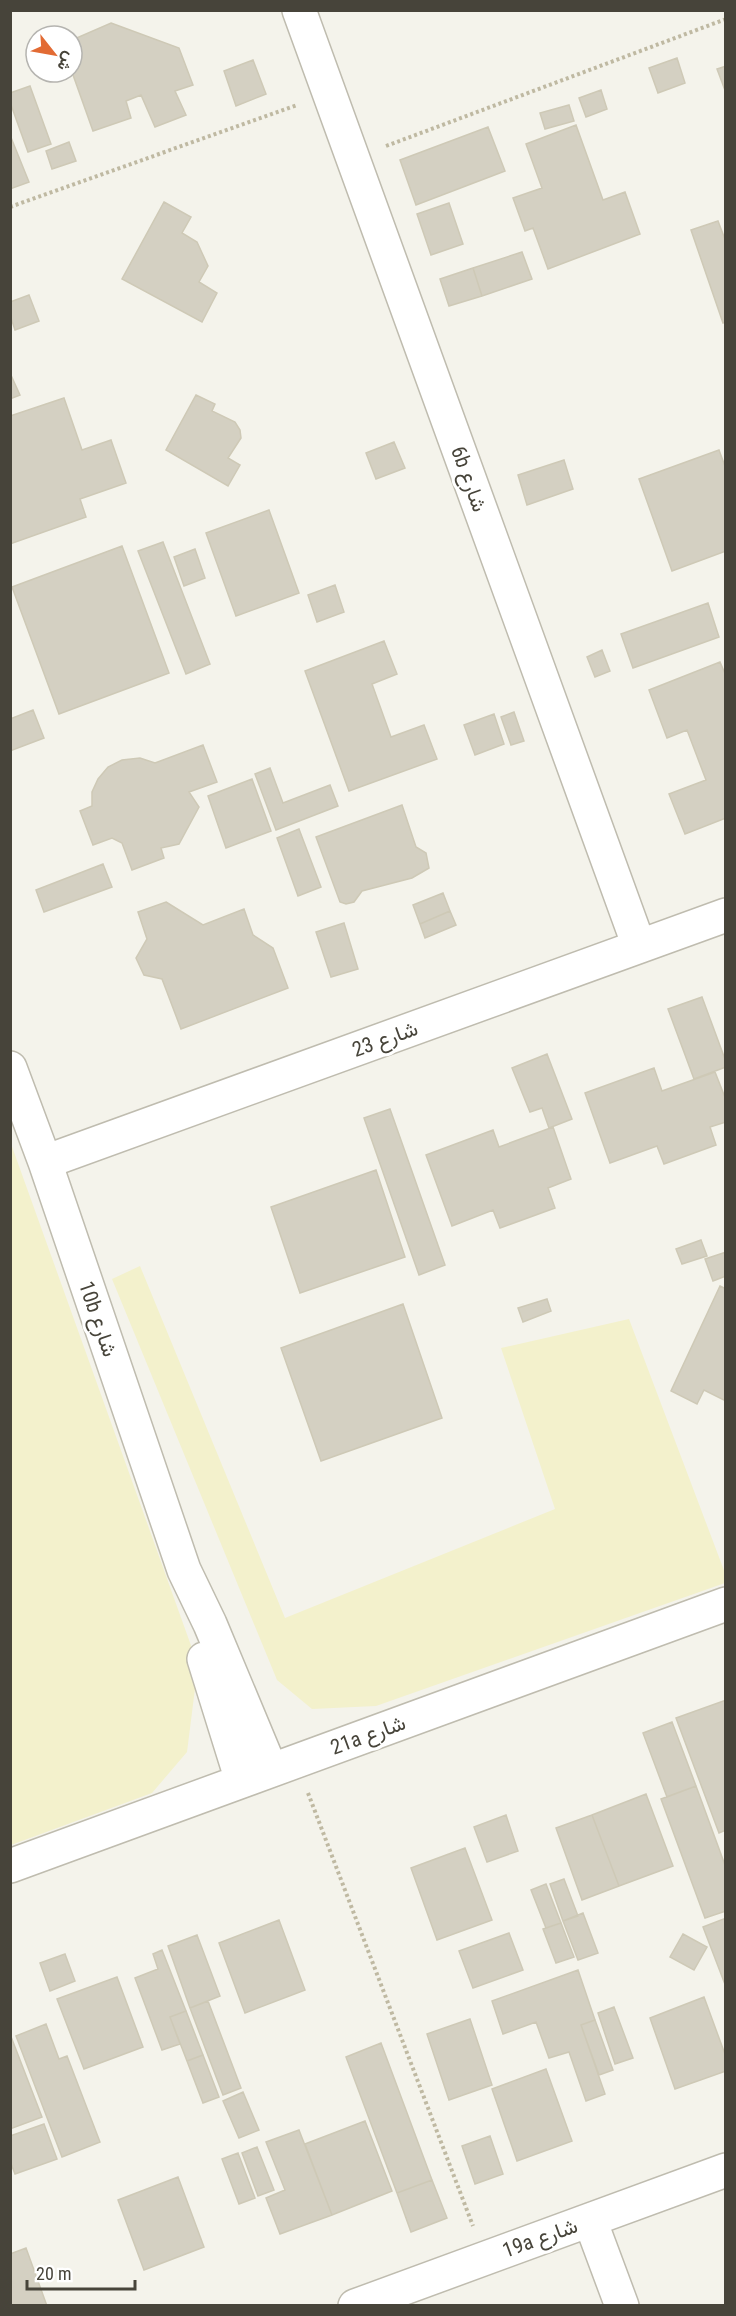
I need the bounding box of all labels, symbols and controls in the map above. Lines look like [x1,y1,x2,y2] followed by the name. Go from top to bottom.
[24,24,84,84] north arrow
[53,48,80,75] text: ش
[444,443,492,516] street label: 6b شارع
[349,1016,422,1064] street label: شارع 23
[72,1278,122,1361] street label: 10b شارع
[327,1710,409,1761] street label: 21a شارع
[499,2213,581,2264] street label: 19a شارع
[27,2253,135,2291] scale bar
[36,2263,71,2284] text: 20 m

